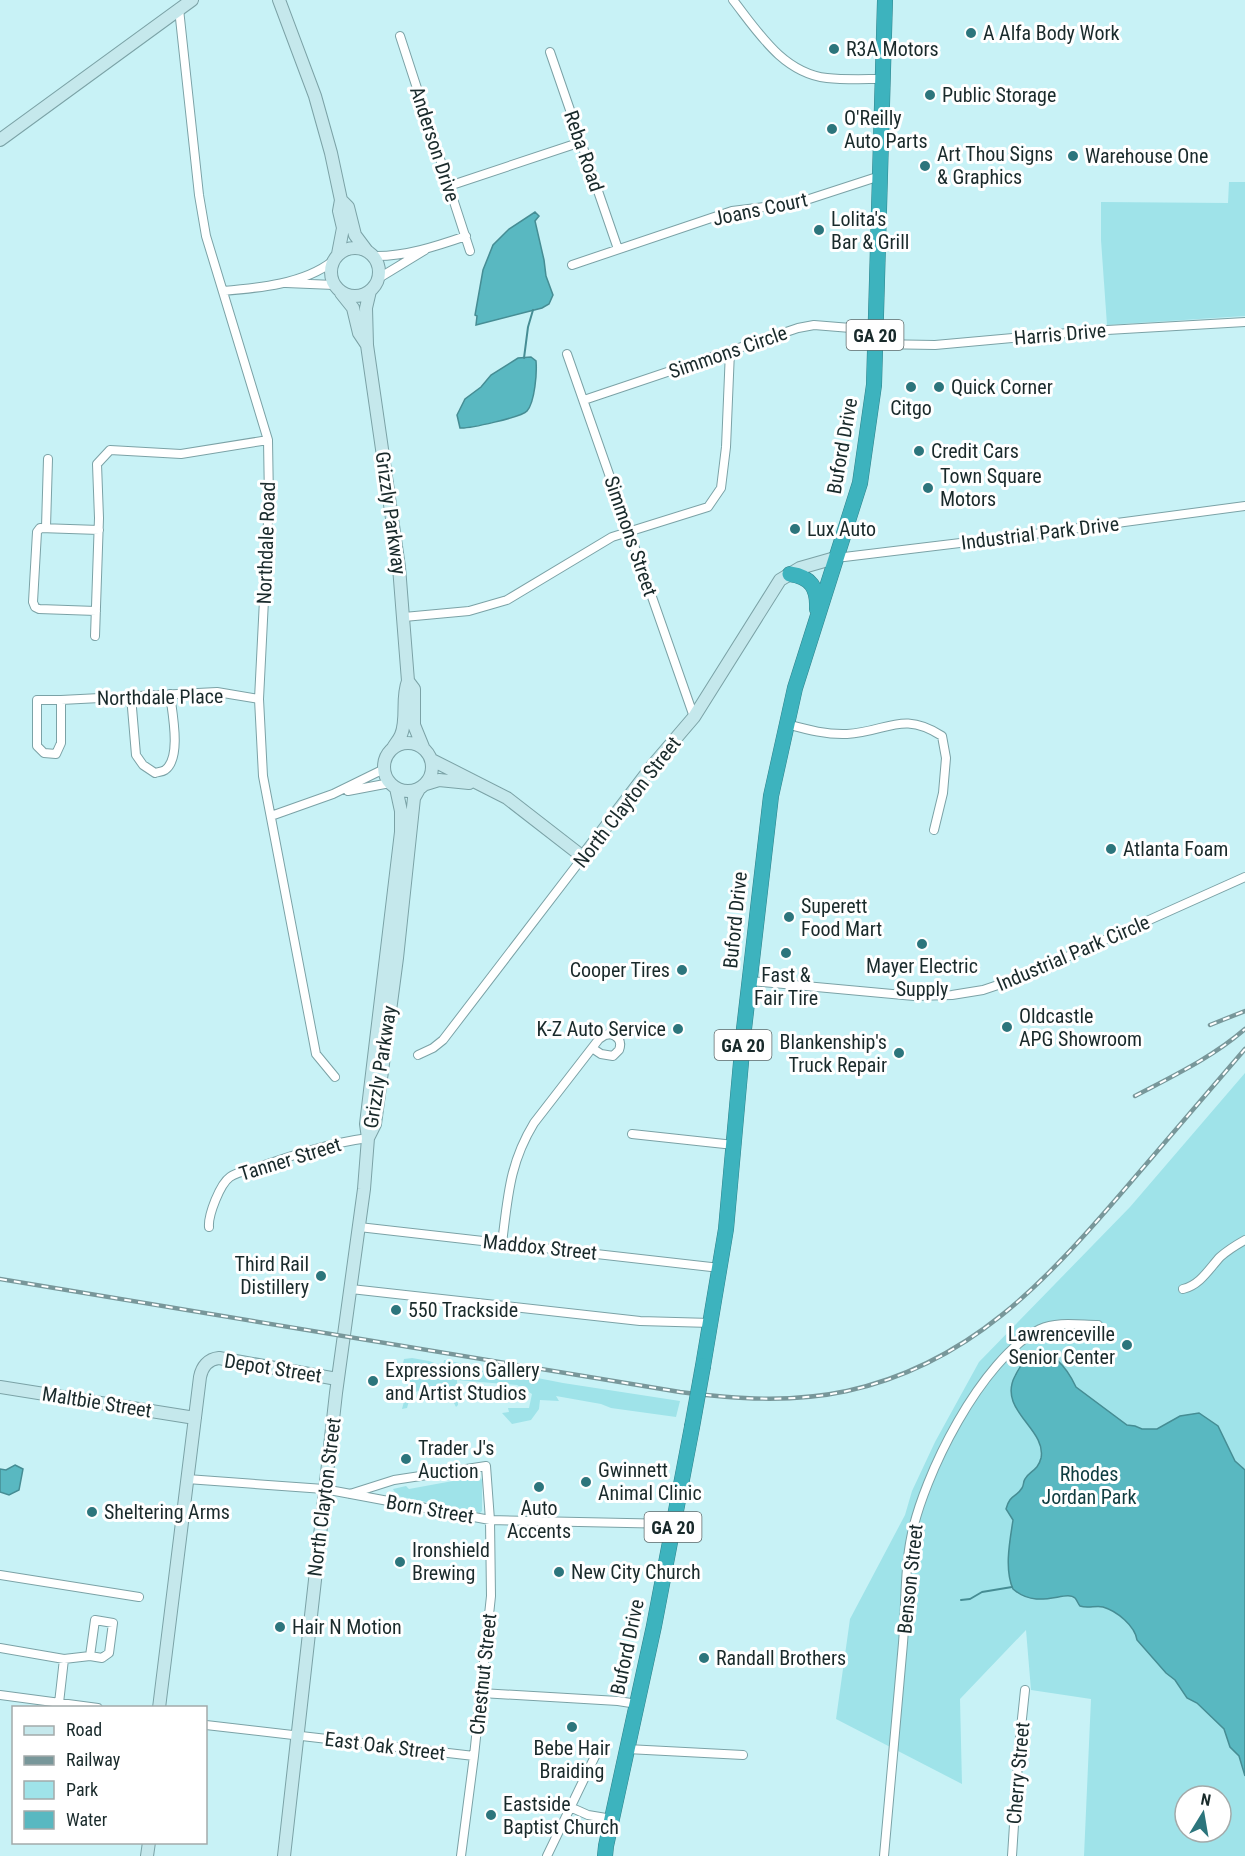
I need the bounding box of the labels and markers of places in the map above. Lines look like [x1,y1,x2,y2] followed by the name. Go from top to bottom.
[983,21,1120,45] place label: A Alfa Body Work
[964,26,978,40] marker: A Alfa Body Work
[846,37,939,61] place label: R3A Motors
[827,42,841,56] marker: R3A Motors
[942,83,1056,107] place label: Public Storage
[923,88,937,102] marker: Public Storage
[844,106,928,153] place label: O'Reilly Auto Parts
[825,122,839,136] marker: O'Reilly Auto Parts
[937,142,1053,189] place label: Art Thou Signs & Graphics
[1085,144,1208,168] place label: Warehouse One
[1066,149,1080,163] marker: Warehouse One
[918,159,932,173] marker: Art Thou Signs & Graphics
[831,207,909,254] place label: Lolita's Bar & Grill
[812,223,826,237] marker: Lolita's Bar & Grill
[951,375,1053,399] place label: Quick Corner
[904,380,918,394] marker: Citgo
[932,380,946,394] marker: Quick Corner
[890,396,932,420] place label: Citgo
[931,439,1019,463] place label: Credit Cars
[912,444,926,458] marker: Credit Cars
[940,464,1042,511] place label: Town Square Motors
[921,481,935,495] marker: Town Square Motors
[807,517,876,541] place label: Lux Auto
[788,522,802,536] marker: Lux Auto
[1123,837,1228,861] place label: Atlanta Foam
[1104,842,1118,856] marker: Atlanta Foam
[801,894,882,941] place label: Superett Food Mart
[782,910,796,924] marker: Superett Food Mart
[915,937,929,951] marker: Mayer Electric Supply
[779,946,793,960] marker: Fast & Fair Tire
[866,954,978,1001] place label: Mayer Electric Supply
[570,958,670,982] place label: Cooper Tires
[675,963,689,977] marker: Cooper Tires
[754,963,818,1010] place label: Fast & Fair Tire
[1019,1004,1142,1051] place label: Oldcastle APG Showroom
[536,1017,666,1041] place label: K-Z Auto Service
[1000,1020,1014,1034] marker: Oldcastle APG Showroom
[671,1022,685,1036] marker: K-Z Auto Service
[780,1030,887,1077] place label: Blankenship's Truck Repair
[892,1046,906,1060] marker: Blankenship's Truck Repair
[235,1252,309,1299] place label: Third Rail Distillery
[314,1269,328,1283] marker: Third Rail Distillery
[408,1298,518,1322] place label: 550 Trackside
[389,1303,403,1317] marker: 550 Trackside
[1008,1322,1115,1369] place label: Lawrenceville Senior Center
[1120,1338,1134,1352] marker: Lawrenceville Senior Center
[385,1358,540,1405] place label: Expressions Gallery and Artist Studios
[366,1374,380,1388] marker: Expressions Gallery and Artist Studios
[418,1436,494,1483] place label: Trader J's Auction
[399,1452,413,1466] marker: Trader J's Auction
[598,1458,702,1505] place label: Gwinnett Animal Clinic
[579,1475,593,1489] marker: Gwinnett Animal Clinic
[532,1480,546,1494] marker: Auto Accents
[507,1496,571,1543] place label: Auto Accents
[104,1500,230,1524] place label: Sheltering Arms
[85,1505,99,1519] marker: Sheltering Arms
[412,1538,490,1585] place label: Ironshield Brewing
[393,1555,407,1569] marker: Ironshield Brewing
[571,1560,701,1584] place label: New City Church
[552,1565,566,1579] marker: New City Church
[292,1615,402,1639] place label: Hair N Motion
[273,1620,287,1634] marker: Hair N Motion
[716,1646,846,1670] place label: Randall Brothers
[697,1651,711,1665] marker: Randall Brothers
[565,1720,579,1734] marker: Bebe Hair Braiding
[534,1736,610,1783] place label: Bebe Hair Braiding
[503,1792,619,1839] place label: Eastside Baptist Church
[484,1808,498,1822] marker: Eastside Baptist Church

